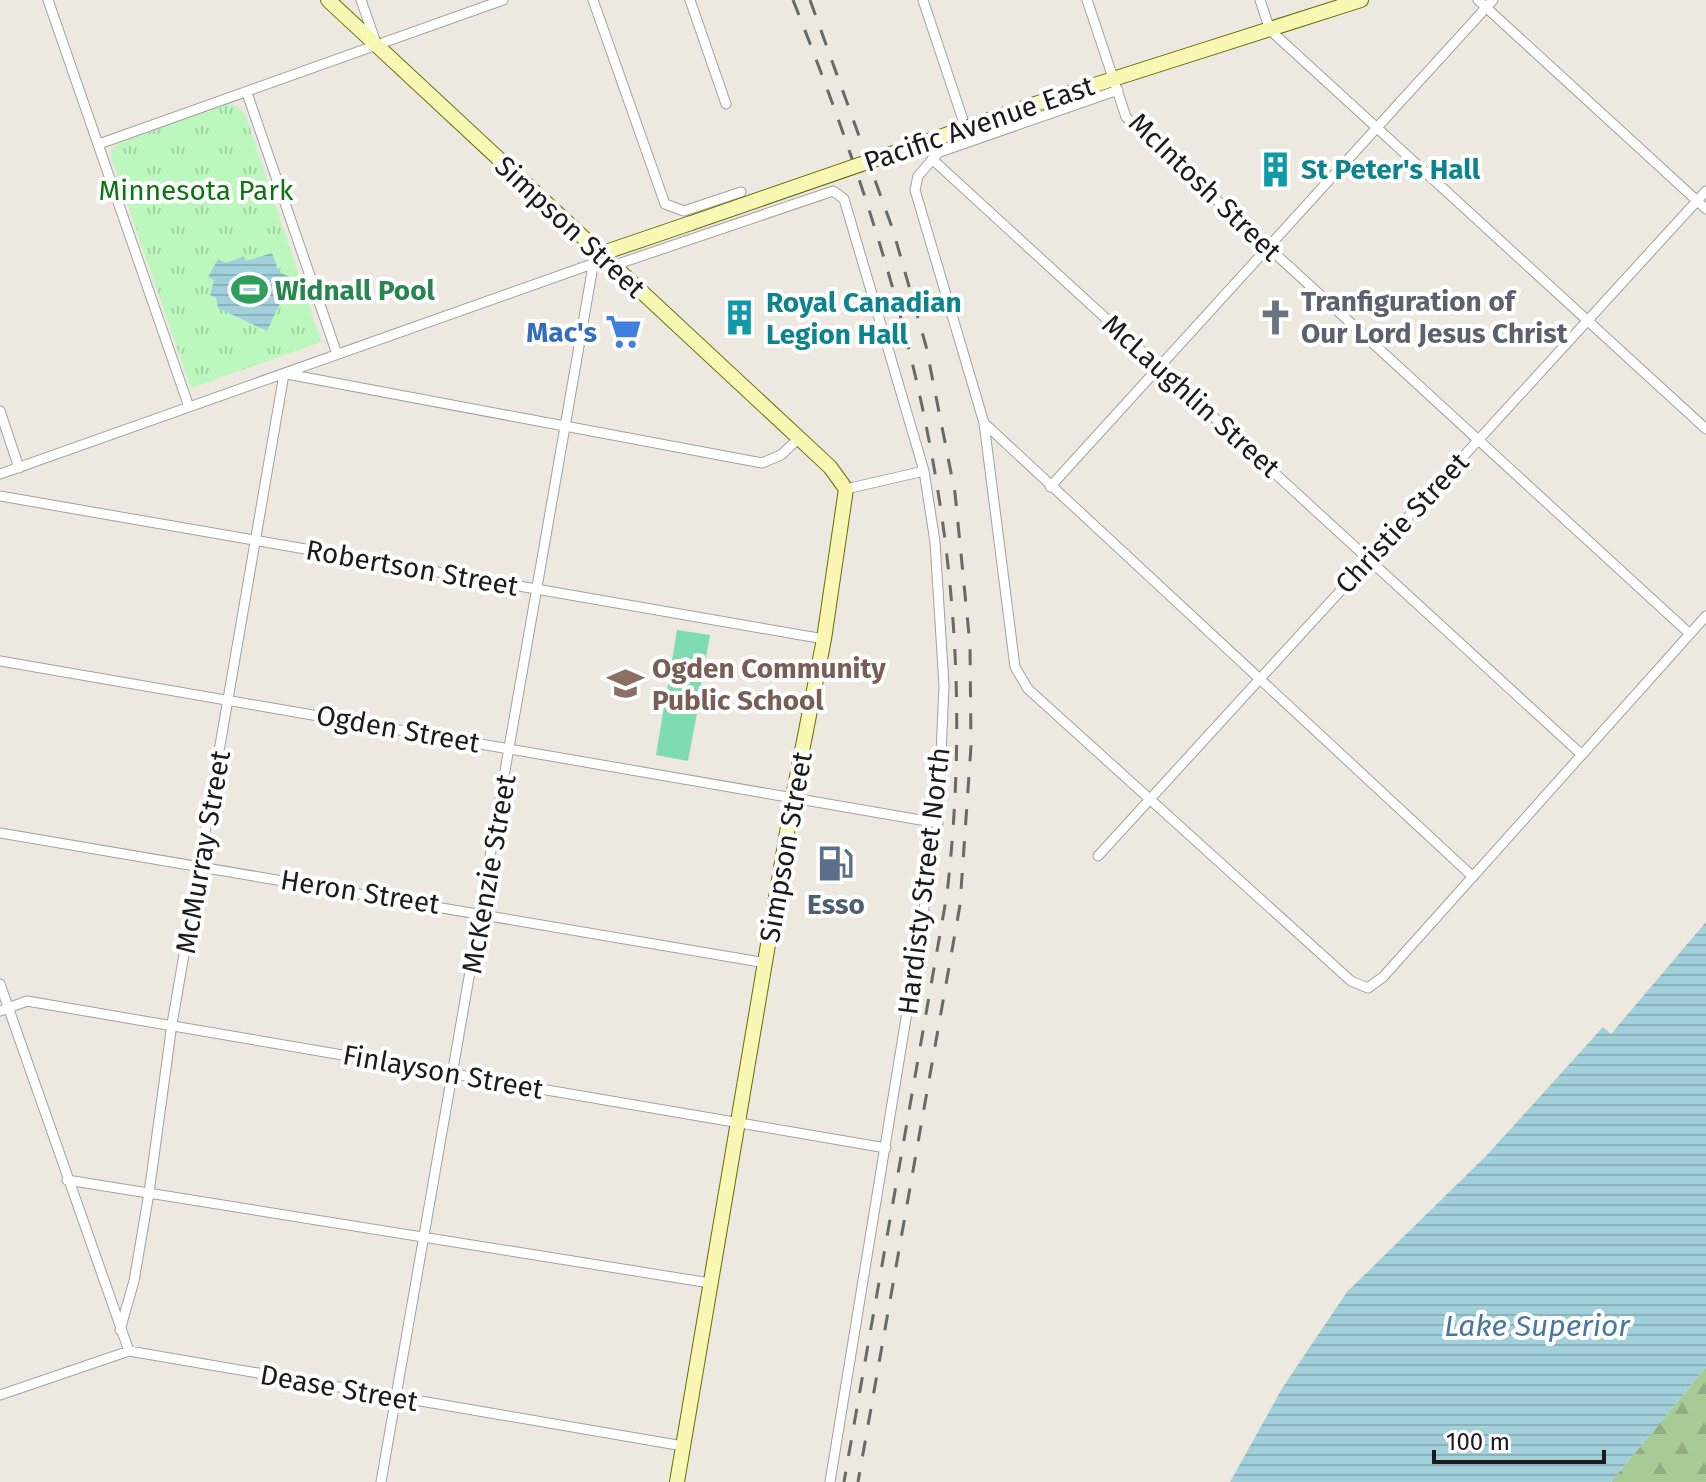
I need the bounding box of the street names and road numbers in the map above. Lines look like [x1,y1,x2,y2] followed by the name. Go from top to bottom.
[860,69,1099,179] street label: Pacific Avenue East
[1122,106,1289,269] street label: McIntosh Street
[488,149,652,305] street label: Simpson Street
[1096,308,1287,485] street label: McLaughlin Street
[1328,445,1476,600] street label: Christie Street
[303,533,522,603] street label: Robertson Street
[314,698,483,760] street label: Ogden Street
[891,745,957,1017] street label: Hardisty Street North
[169,747,237,956] street label: McMurray Street
[753,748,819,945] street label: Simpson Street
[455,771,523,976] street label: McKenzie Street
[278,863,443,921] street label: Heron Street
[340,1038,547,1106] street label: Finlayson Street
[258,1358,421,1418] street label: Dease Street

